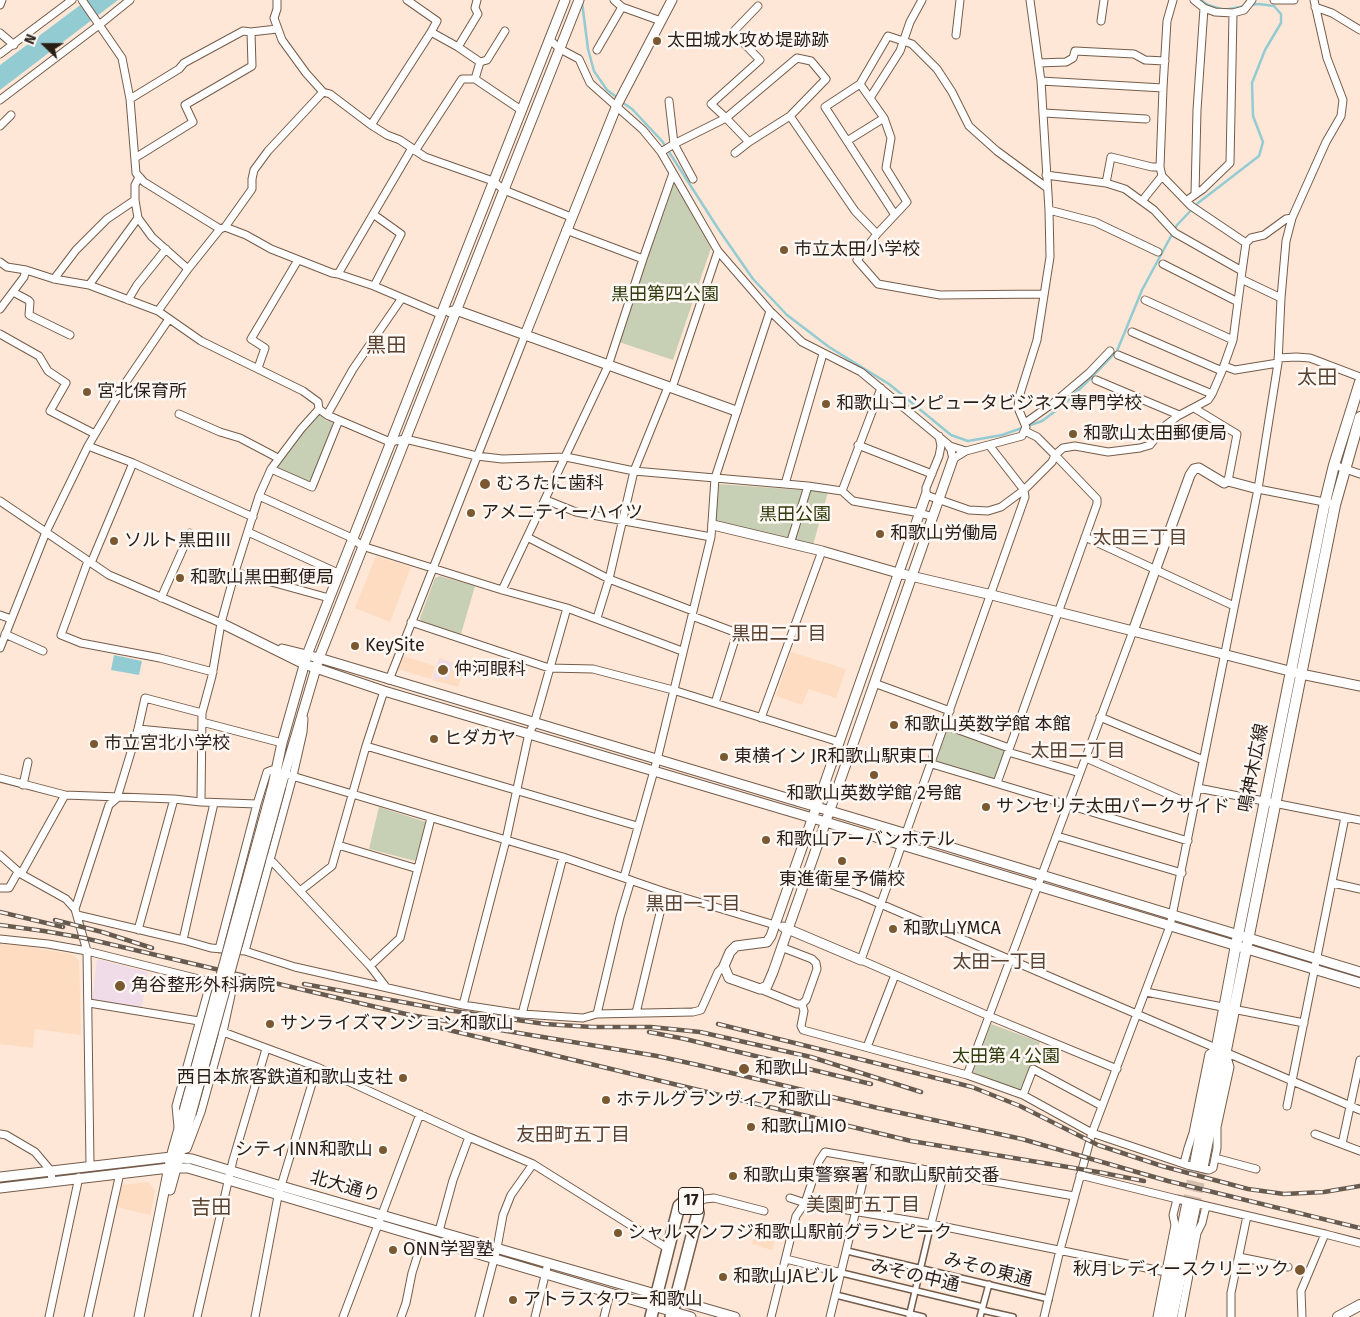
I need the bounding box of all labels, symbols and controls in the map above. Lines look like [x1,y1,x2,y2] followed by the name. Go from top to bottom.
[20,20,70,70] north arrow
[667,30,829,52] place label: 太田城水攻め堤跡跡
[21,32,40,47] text: N
[651,35,663,47] marker: 太田城水攻め堤跡跡
[794,239,920,261] place label: 市立太田小学校
[778,244,790,256] marker: 市立太田小学校
[611,284,719,306] park label: 黒田第四公園
[366,334,406,358] district label: 黒田
[1297,366,1337,390] district label: 太田
[97,381,187,403] place label: 宮北保育所
[81,386,93,398] marker: 宮北保育所
[836,393,1142,415] place label: 和歌山コンピュータビジネス専門学校
[820,398,832,410] marker: 和歌山コンピュータビジネス専門学校
[1083,423,1227,445] place label: 和歌山太田郵便局
[1067,428,1079,440] marker: 和歌山太田郵便局
[496,473,604,495] place label: むろたに歯科
[478,477,492,491] marker: むろたに歯科
[481,502,643,524] place label: アメニティーハイツ
[759,504,831,526] park label: 黒田公園
[465,507,477,519] marker: アメニティーハイツ
[890,523,998,545] place label: 和歌山労働局
[874,528,886,540] marker: 和歌山労働局
[1093,528,1187,550] district label: 太田三丁目
[124,530,232,552] place label: ソルト黒田Ⅲ
[108,535,120,547] marker: ソルト黒田Ⅲ
[190,567,334,589] place label: 和歌山黒田郵便局
[174,572,186,584] marker: 和歌山黒田郵便局
[732,624,826,646] district label: 黒田二丁目
[365,635,425,657] place label: KeySite
[349,640,361,652] marker: KeySite
[454,659,526,681] place label: 仲河眼科
[436,663,450,677] marker: 仲河眼科
[904,714,1071,736] place label: 和歌山英数学館 本館
[888,719,900,731] marker: 和歌山英数学館 本館
[1235,722,1273,814] street label: 鳴神木広線
[444,728,516,750] place label: ヒダカヤ
[104,733,230,755] place label: 市立宮北小学校
[428,733,440,745] marker: ヒダカヤ
[88,738,100,750] marker: 市立宮北小学校
[1031,741,1125,763] district label: 太田二丁目
[734,746,935,768] place label: 東横イン JR和歌山駅東口
[718,751,730,763] marker: 東横イン JR和歌山駅東口
[868,769,880,781] marker: 和歌山英数学館 2号館
[786,783,962,805] place label: 和歌山英数学館 2号館
[996,796,1230,818] place label: サンセリテ太田パークサイド
[980,801,992,813] marker: サンセリテ太田パークサイド
[776,829,955,851] place label: 和歌山アーバンホテル
[760,834,772,846] marker: 和歌山アーバンホテル
[836,855,848,867] marker: 東進衛星予備校
[779,869,905,891] place label: 東進衛星予備校
[646,894,740,916] district label: 黒田一丁目
[903,918,1001,940] place label: 和歌山YMCA
[887,923,899,935] marker: 和歌山YMCA
[953,952,1047,974] district label: 太田一丁目
[131,975,275,997] place label: 角谷整形外科病院
[113,979,127,993] marker: 角谷整形外科病院
[280,1013,514,1035] place label: サンライズマンション和歌山
[264,1018,276,1030] marker: サンライズマンション和歌山
[952,1046,1060,1068] park label: 太田第４公園
[755,1058,809,1080] place label: 和歌山
[737,1062,751,1076] marker: 和歌山
[177,1067,393,1089] place label: 西日本旅客鉄道和歌山支社
[397,1072,409,1084] marker: 西日本旅客鉄道和歌山支社
[616,1089,832,1111] place label: ホテルグランヴィア和歌山
[600,1094,612,1106] marker: ホテルグランヴィア和歌山
[761,1116,847,1138] place label: 和歌山MIO
[745,1121,757,1133] marker: 和歌山MIO
[516,1125,630,1147] district label: 友田町五丁目
[235,1139,373,1161] place label: シティINN和歌山
[377,1144,389,1156] marker: シティINN和歌山
[743,1165,1000,1187] place label: 和歌山東警察署 和歌山駅前交番
[307,1167,383,1207] street label: 北大通り
[727,1170,739,1182] marker: 和歌山東警察署 和歌山駅前交番
[678,1188,704,1214] road number: 17
[806,1195,920,1217] district label: 美園町五丁目
[191,1196,231,1220] district label: 吉田
[628,1222,952,1244] place label: シャルマンフジ和歌山駅前グランピーク
[612,1227,624,1239] marker: シャルマンフジ和歌山駅前グランピーク
[403,1239,494,1261] place label: ONN学習塾
[387,1244,399,1256] marker: ONN学習塾
[942,1249,1034,1291] street label: みその東通
[869,1255,961,1297] street label: みその中通
[1073,1259,1289,1281] place label: 秋月レディースクリニック
[1293,1263,1307,1277] marker: 秋月レディースクリニック
[733,1266,839,1288] place label: 和歌山JAビル
[717,1271,729,1283] marker: 和歌山JAビル
[523,1289,703,1311] place label: アトラスタワー和歌山
[507,1294,519,1306] marker: アトラスタワー和歌山

